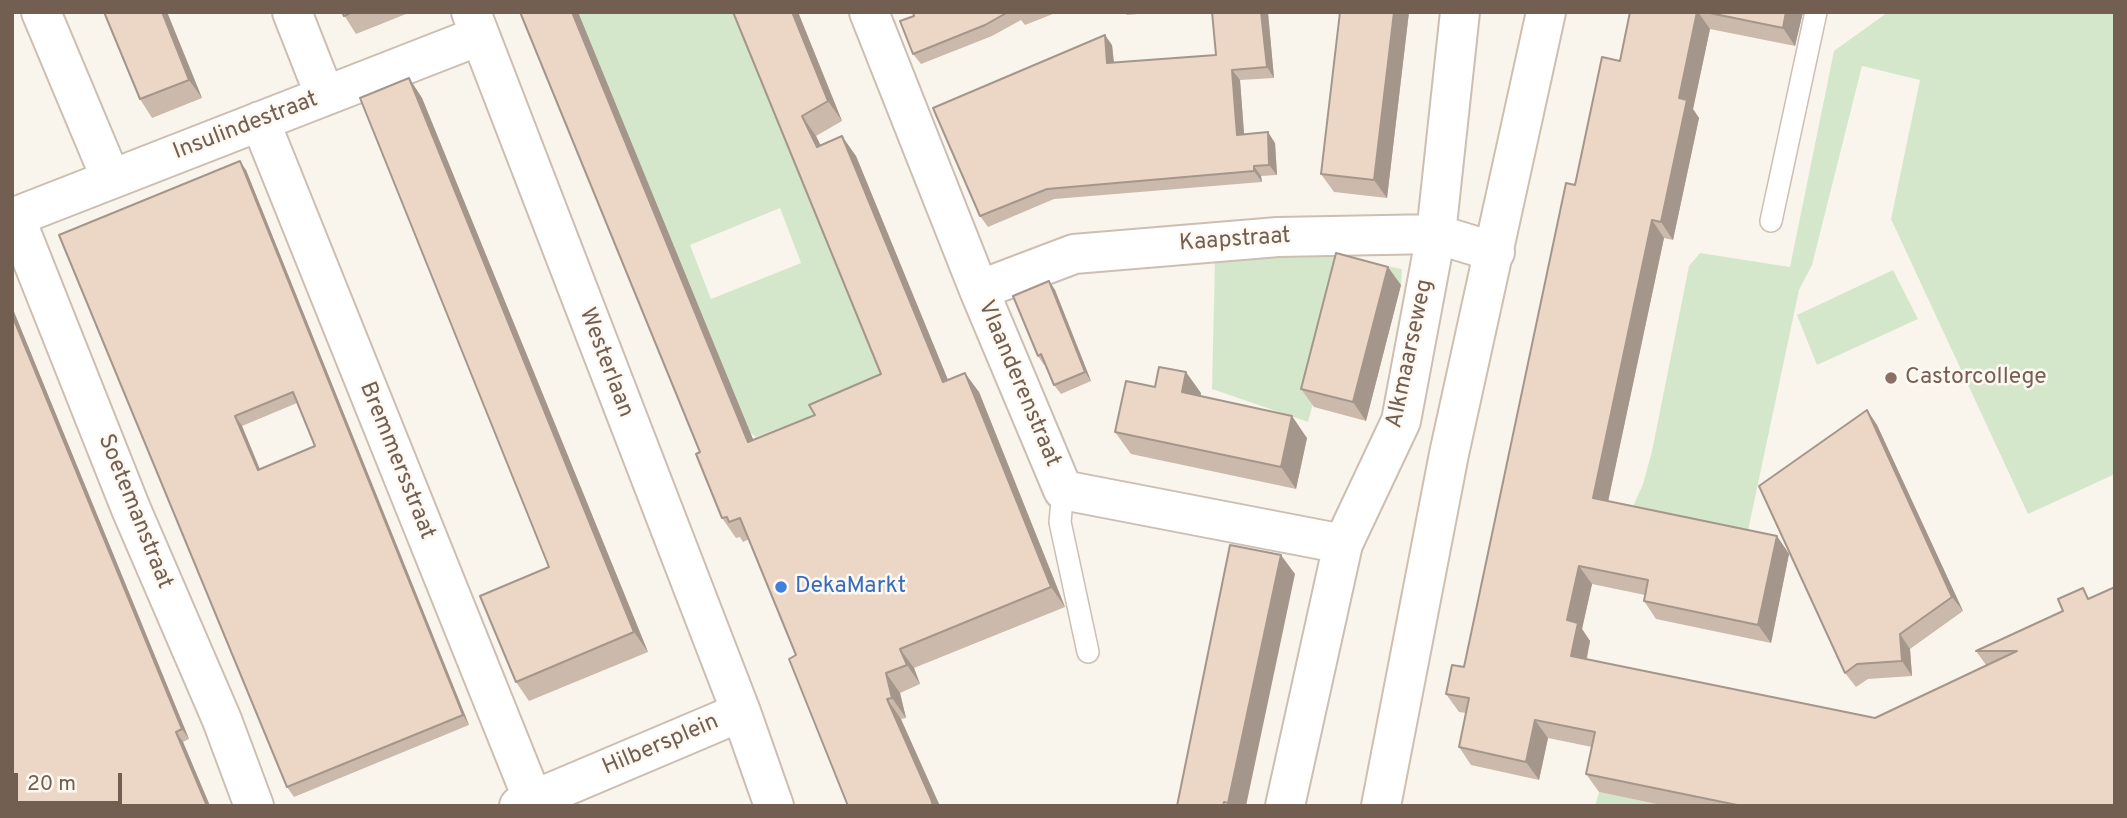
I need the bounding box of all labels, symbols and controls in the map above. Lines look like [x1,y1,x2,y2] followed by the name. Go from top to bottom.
[170,87,322,167] street label: Insulindestraat
[1178,223,1292,259] street label: Kaapstraat
[1382,277,1440,431] street label: Alkmaarseweg
[971,297,1065,471] street label: Vlaanderenstraat
[572,304,638,422] street label: Westerlaan
[1905,364,2047,392] place label: Castorcollege
[1883,370,1899,386] marker: Castorcollege
[352,378,440,544] street label: Bremmersstraat
[90,431,178,593] street label: Soetemanstraat
[795,573,906,601] place label: DekaMarkt
[773,579,789,595] marker: DekaMarkt
[599,709,723,783] street label: Hilbersplein
[18,758,126,802] scale bar
[27,771,76,798] text: 20 m

